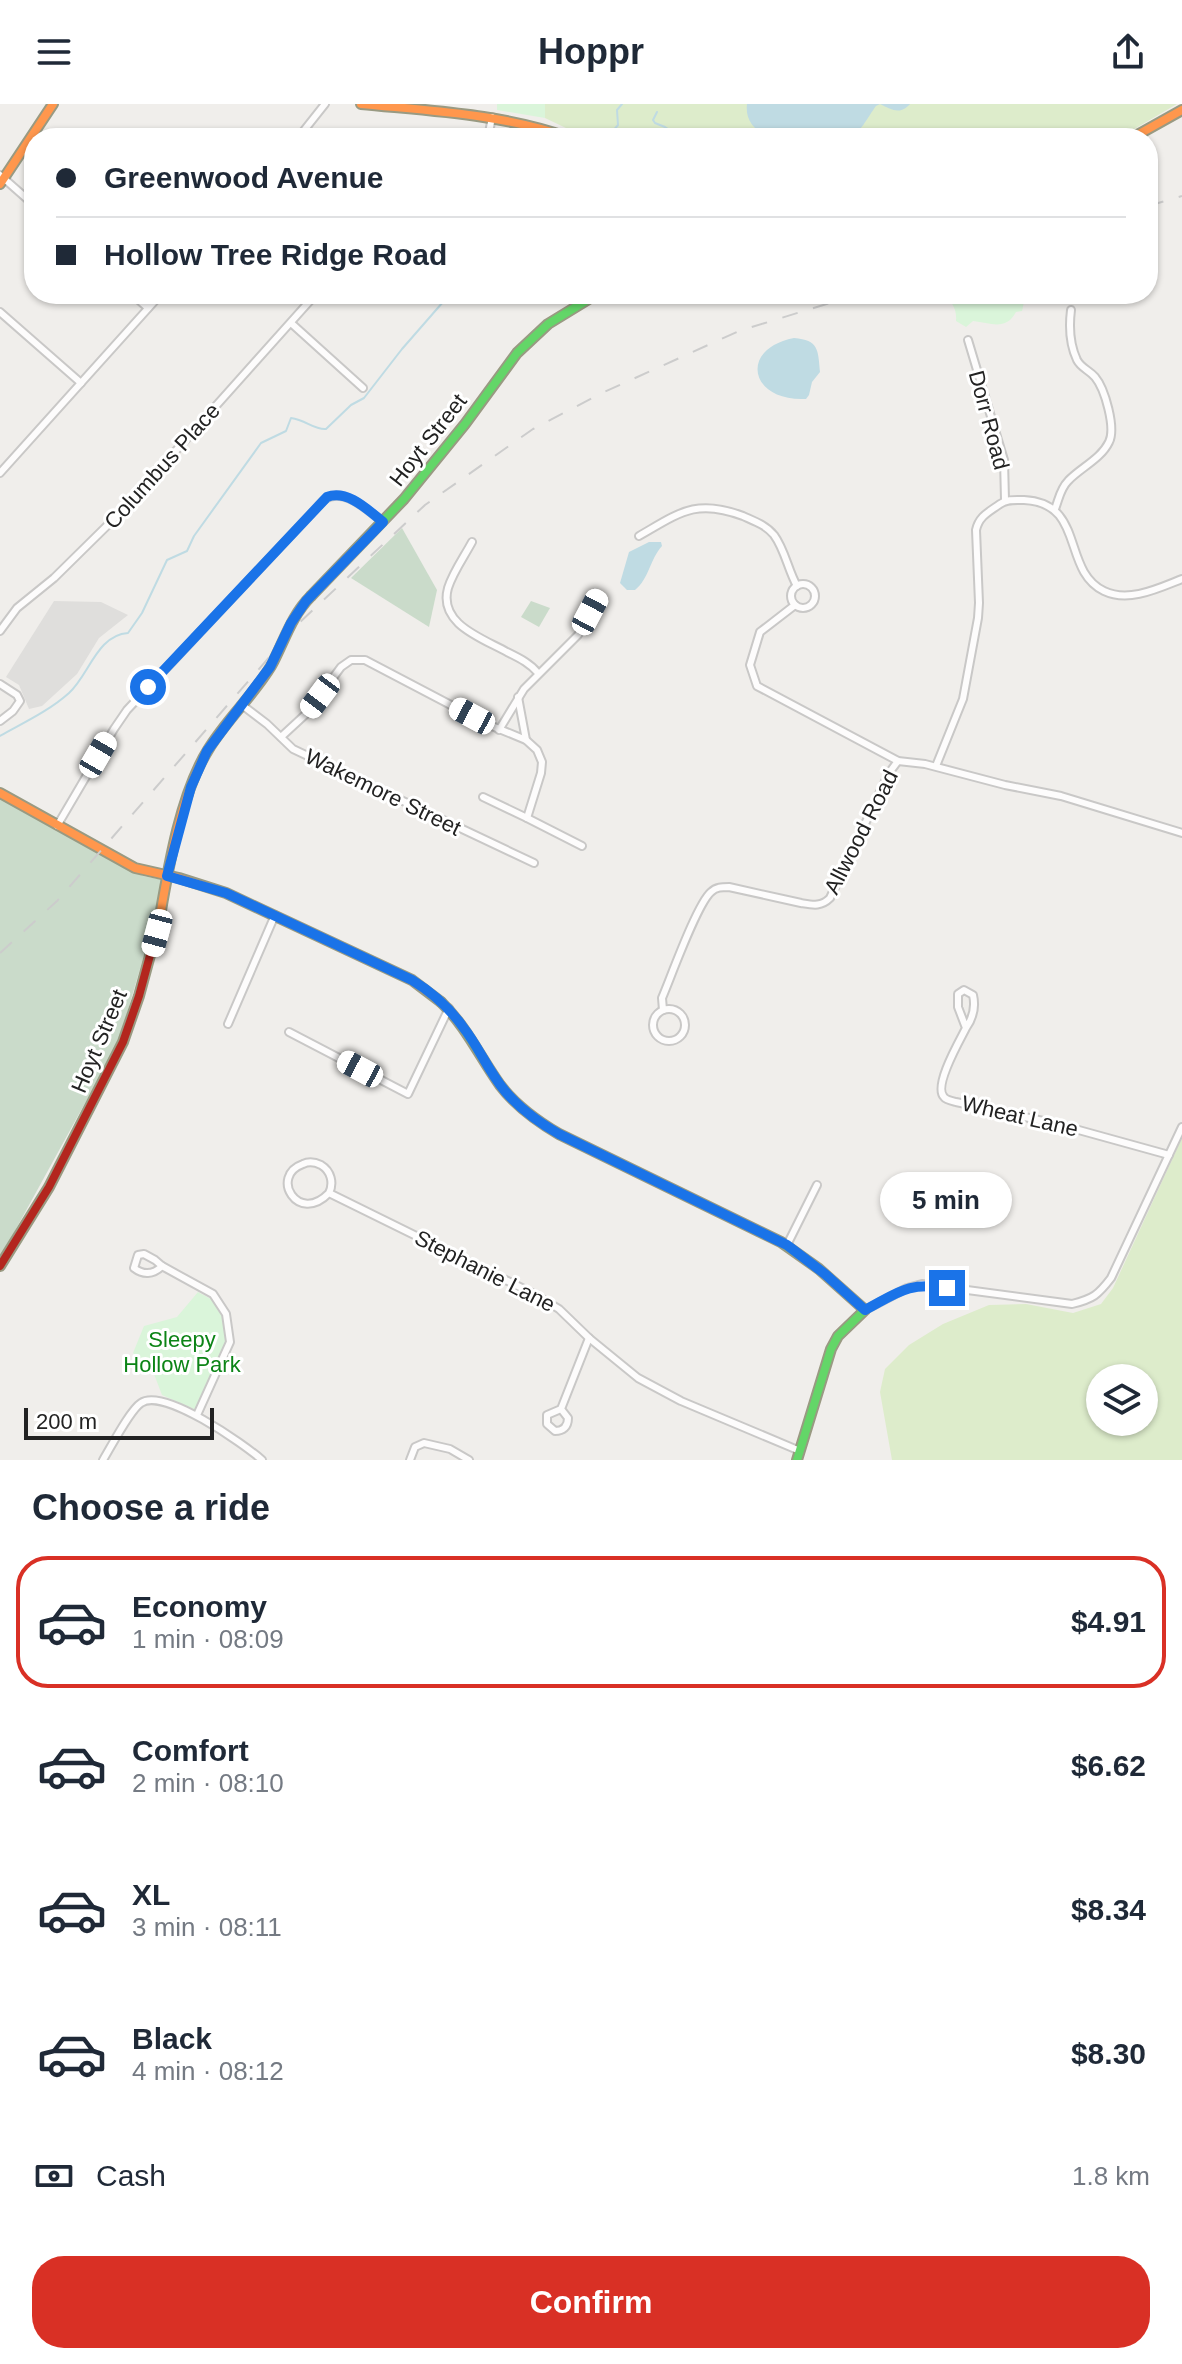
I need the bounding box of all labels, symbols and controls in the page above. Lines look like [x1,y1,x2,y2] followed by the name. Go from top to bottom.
[32,30,76,74] icon: menu
[1106,30,1150,74] icon: share
[538,31,644,72] text: Hoppr
[104,161,384,194] text: Greenwood Avenue
[104,238,447,271] text: Hollow Tree Ridge Road
[964,368,1014,472] street label: Dorr Road
[384,389,472,491] street label: Hoyt Street
[99,398,225,534] street label: Columbus Place
[568,585,612,639] car
[130,669,166,705] route start
[296,670,344,722] car
[445,694,499,738] car
[76,728,120,782] car
[301,743,465,841] street label: Wakemore Street
[819,766,903,898] street label: Allwood Road
[139,907,175,959] car
[66,985,132,1097] street label: Hoyt Street
[333,1047,387,1091] car
[959,1090,1081,1142] street label: Wheat Lane
[881,1172,1013,1228] callout: 5 min
[912,1185,980,1215] text: 5 min
[411,1225,559,1317] street label: Stephanie Lane
[929,1270,965,1306] route end
[123,1327,242,1377] park label: Sleepy Hollow Park
[1086,1364,1158,1436] map controls
[1086,1364,1158,1436] button: layers
[24,1404,214,1440] scale bar
[36,1409,97,1434] text: 200 m
[32,1487,270,1528] text: Choose a ride
[36,1586,108,1658] icon: car
[132,1590,267,1623] text: Economy
[1071,1605,1146,1638] text: $4.91
[132,1624,284,1654] text: 1 min · 08:09
[36,1730,108,1802] icon: car
[132,1734,249,1767] text: Comfort
[1071,1749,1146,1782] text: $6.62
[132,1768,284,1798] text: 2 min · 08:10
[36,1874,108,1946] icon: car
[132,1878,170,1911] text: XL
[1071,1893,1146,1926] text: $8.34
[132,1912,282,1942] text: 3 min · 08:11
[36,2018,108,2090] icon: car
[132,2022,212,2055] text: Black
[1071,2037,1146,2070] text: $8.30
[132,2056,284,2086] text: 4 min · 08:12
[32,2154,76,2198] icon: cash
[96,2159,166,2192] text: Cash
[1072,2161,1150,2191] text: 1.8 km
[32,2256,1150,2348] button: Confirm

